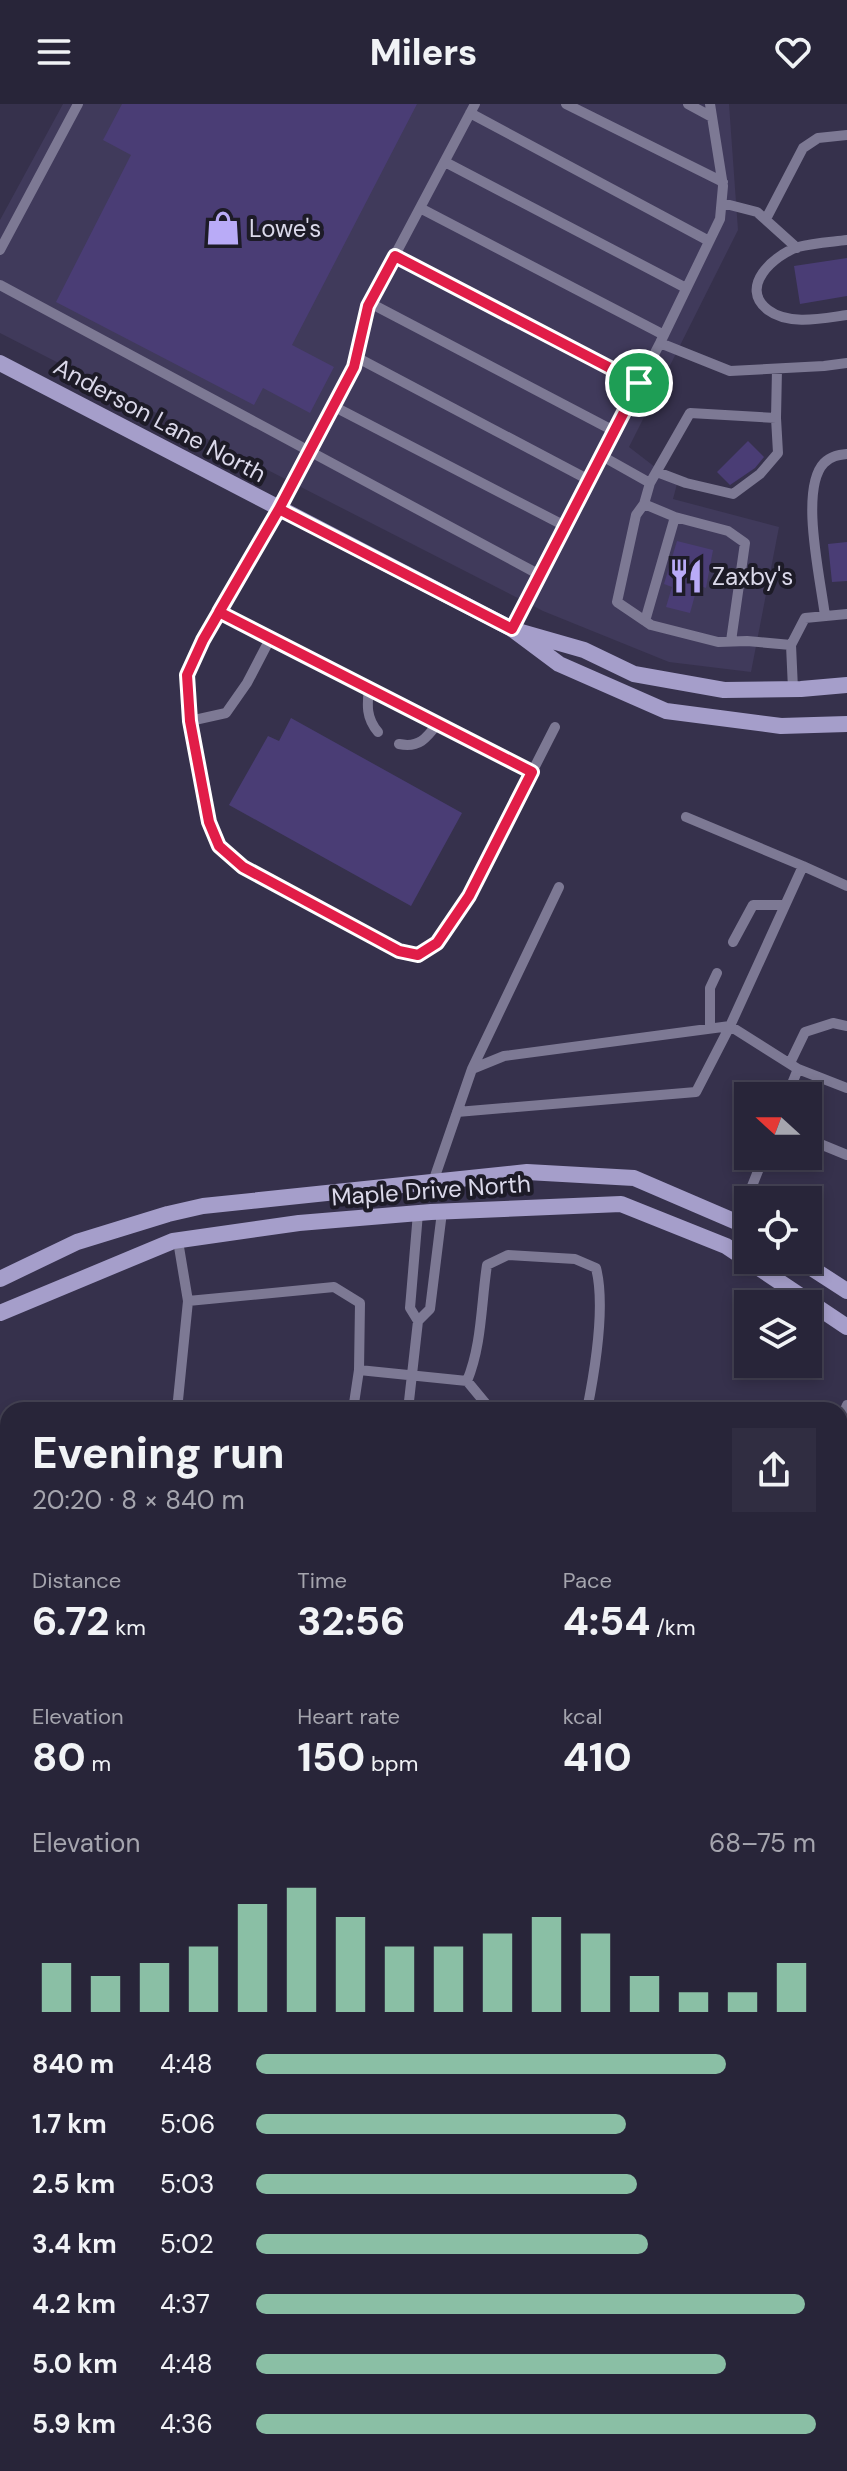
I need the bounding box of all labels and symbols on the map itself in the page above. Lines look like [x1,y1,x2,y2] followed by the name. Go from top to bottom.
[204,209,242,247] shop icon: Lowe's
[249,213,321,244] place label: Lowe's
[605,349,673,417] pin
[48,351,272,489] street label: Anderson Lane North
[667,557,705,595] restaurant icon: Zaxby's
[712,561,793,592] place label: Zaxby's
[734,1082,822,1170] north arrow
[330,1168,532,1212] street label: Maple Drive North

